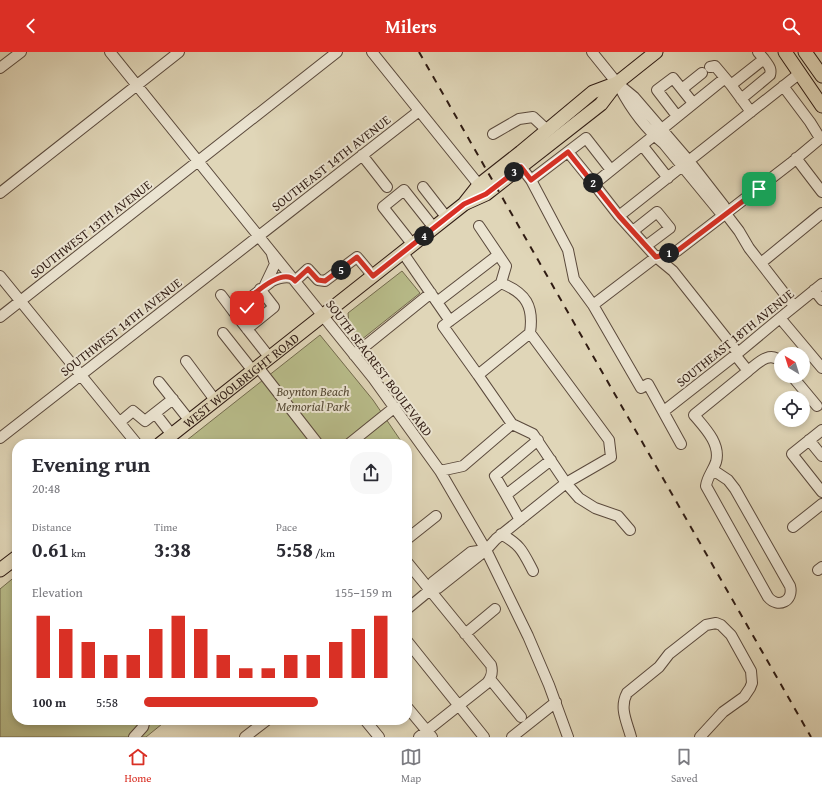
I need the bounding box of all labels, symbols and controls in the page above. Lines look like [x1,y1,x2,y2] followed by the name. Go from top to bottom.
[385,13,437,40] text: Milers
[20,15,42,37] icon: back
[780,15,802,37] icon: search
[267,110,395,216] street label: SOUTHEAST 14TH AVENUE
[504,162,524,182] pin: 3
[511,164,517,180] text: 3
[742,172,776,206] pin
[583,173,603,193] pin: 2
[26,175,156,283] street label: SOUTHWEST 13TH AVENUE
[590,175,596,191] text: 2
[748,178,770,200] icon: arrive
[414,226,434,246] pin: 4
[421,228,427,244] text: 4
[659,243,679,263] pin: 1
[666,245,672,261] text: 1
[331,260,351,280] pin: 5
[338,262,344,278] text: 5
[56,273,186,381] street label: SOUTHWEST 14TH AVENUE
[672,284,798,392] street label: SOUTHEAST 18TH AVENUE
[230,291,264,325] pin
[321,296,437,441] street label: SOUTH SEACREST BOULEVARD
[236,297,258,319] icon: check
[179,328,303,432] street label: WEST WOOLBRIGHT ROAD
[774,347,810,383] north arrow
[774,347,810,427] map controls
[275,382,350,416] park label: Boynton Beach Memorial Park
[774,391,810,427] button: locate
[32,448,150,480] text: Evening run
[350,452,392,494] button: share
[32,479,60,498] text: 20:48
[32,519,71,535] text: Distance
[154,519,177,535] text: Time
[276,519,297,535] text: Pace
[32,535,69,564] text: 0.61
[154,535,191,564] text: 3:38
[276,535,313,564] text: 5:58
[69,545,86,561] text: km
[313,545,335,561] text: /km
[32,583,83,602] text: Elevation
[335,583,392,602] text: 155–159 m
[32,693,66,712] text: 100 m
[96,693,118,712] text: 5:58
[124,746,151,786] tab: Home
[400,746,422,786] tab: Map
[671,746,698,786] tab: Saved

